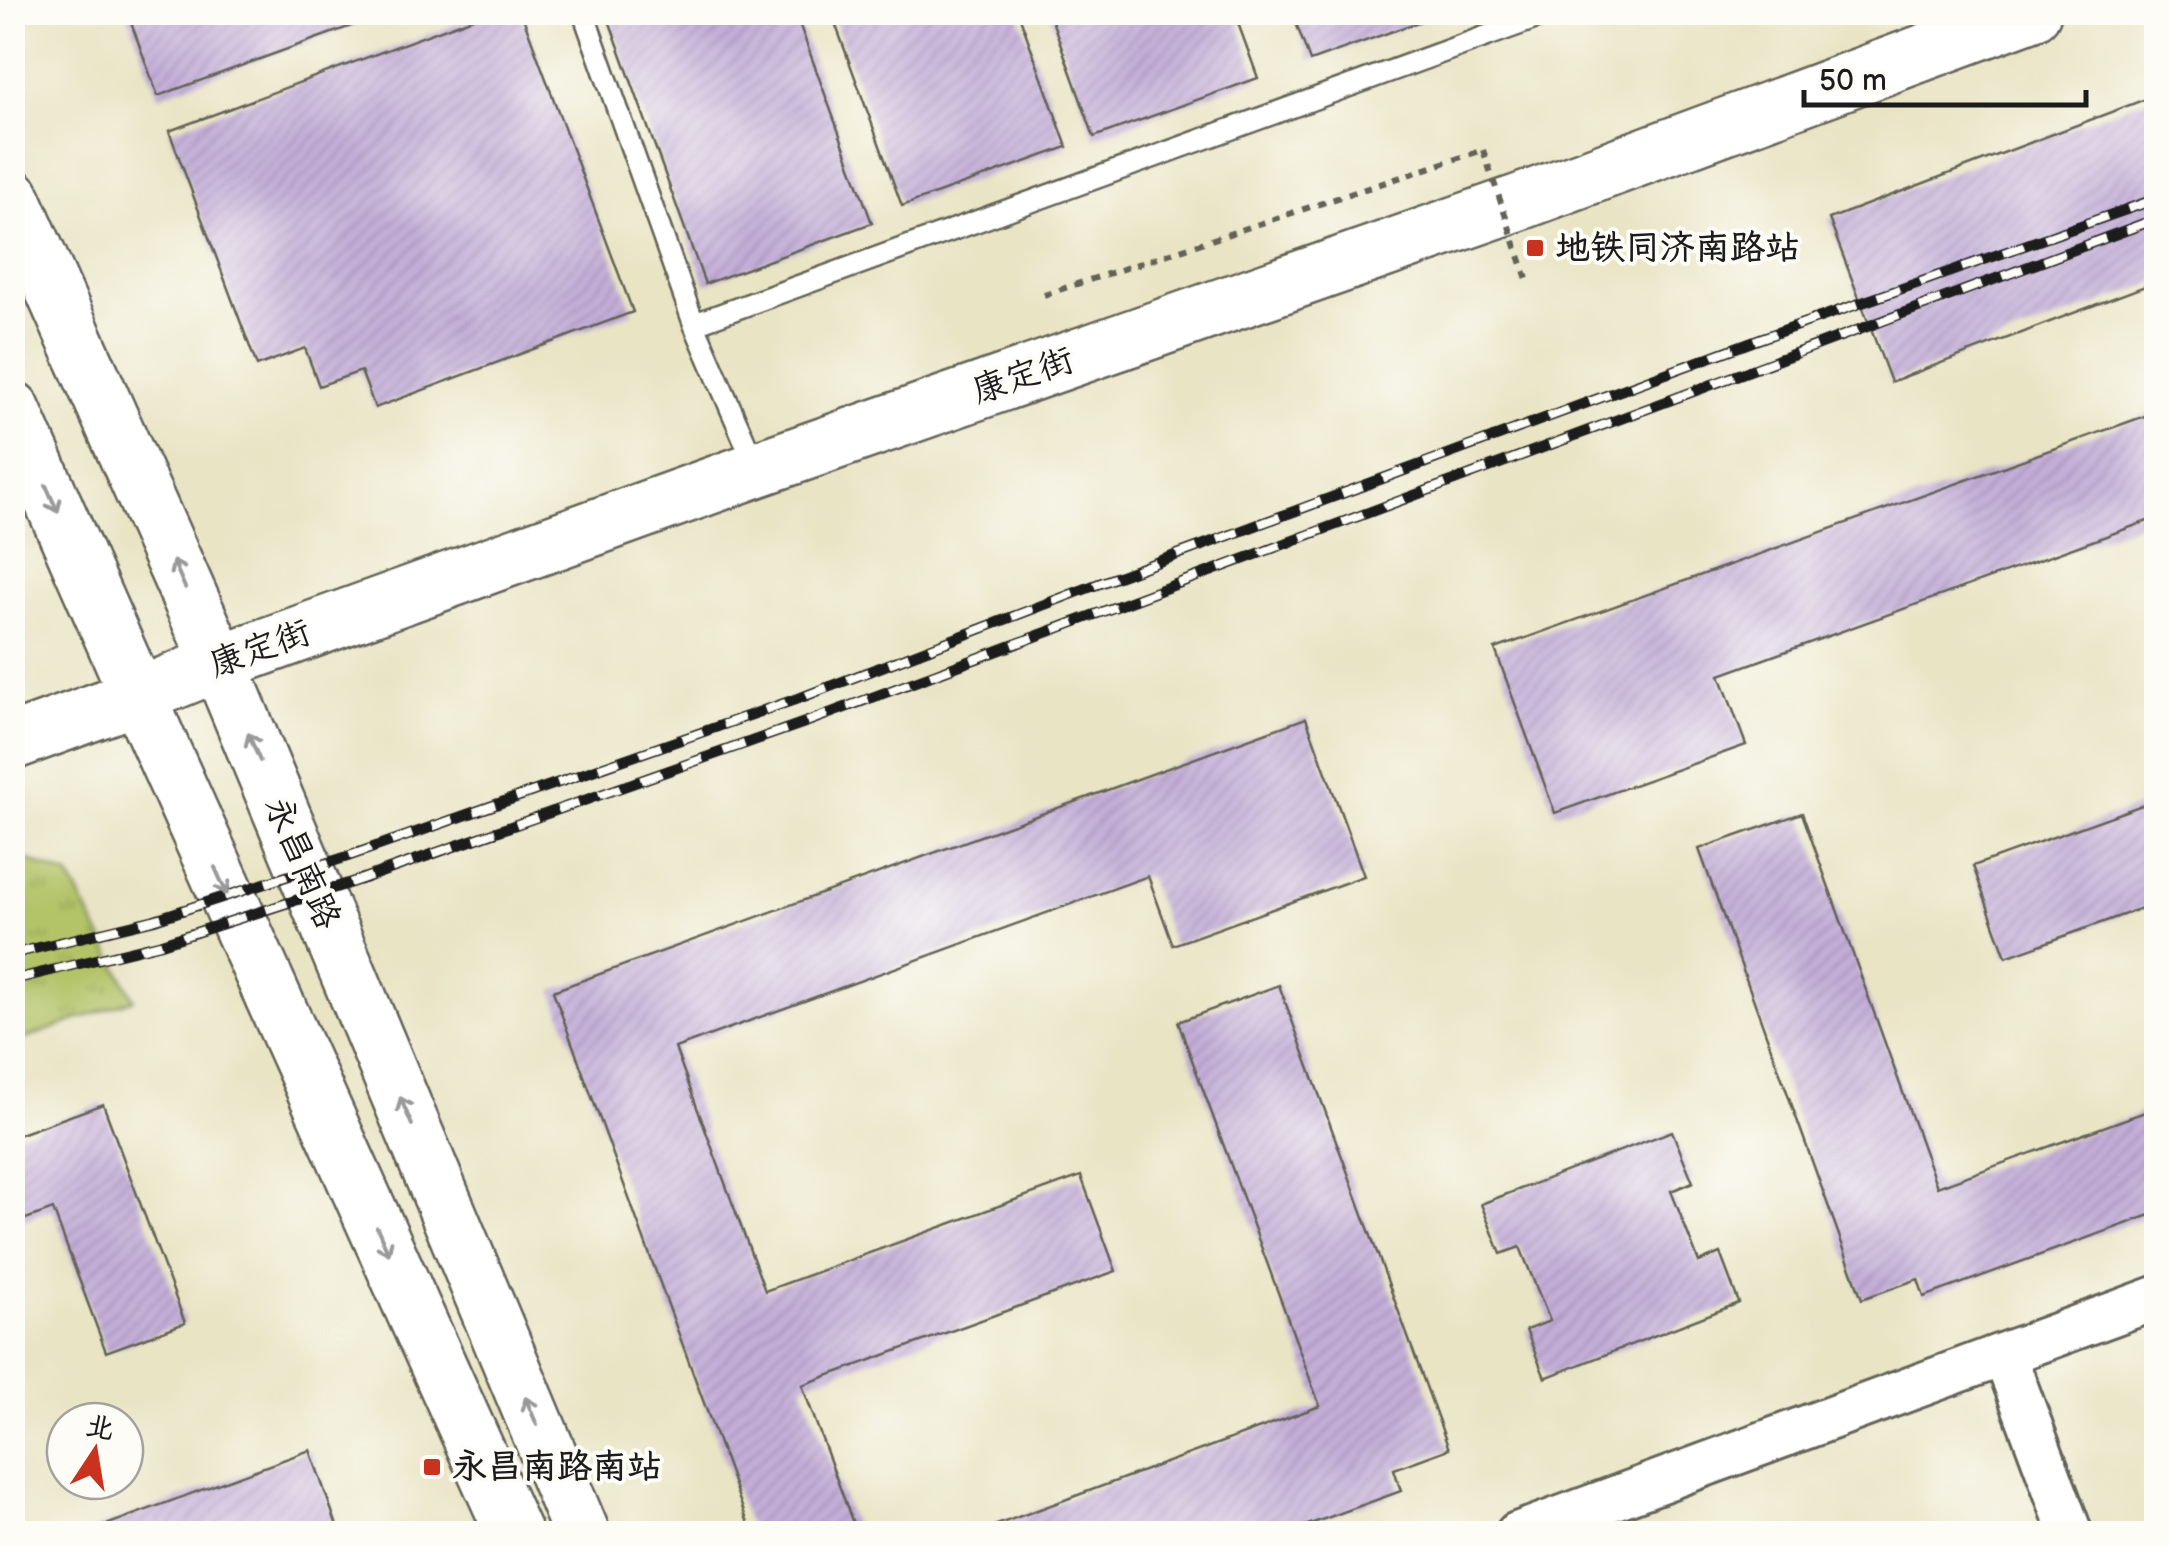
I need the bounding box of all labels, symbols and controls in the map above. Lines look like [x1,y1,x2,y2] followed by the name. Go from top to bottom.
[1804,45,2086,107] scale bar
[1819,63,1887,99] text: 50 m
[1555,227,1800,270] place label: 地铁同济南路站
[1524,237,1546,259] marker: 地铁同济南路站
[966,339,1080,413] street label: 康定街
[44,483,62,514] one-way arrow
[169,559,187,590] one-way arrow
[203,611,317,687] street label: 康定街
[244,732,262,763] one-way arrow
[255,790,349,936] street label: 永昌南路
[213,865,231,896] one-way arrow
[396,1097,414,1127] one-way arrow
[374,1225,393,1255] one-way arrow
[521,1396,539,1427] one-way arrow
[45,1401,145,1501] north arrow
[83,1409,117,1447] text: 北
[452,1446,662,1489] place label: 永昌南路南站
[421,1456,443,1478] marker: 永昌南路南站

